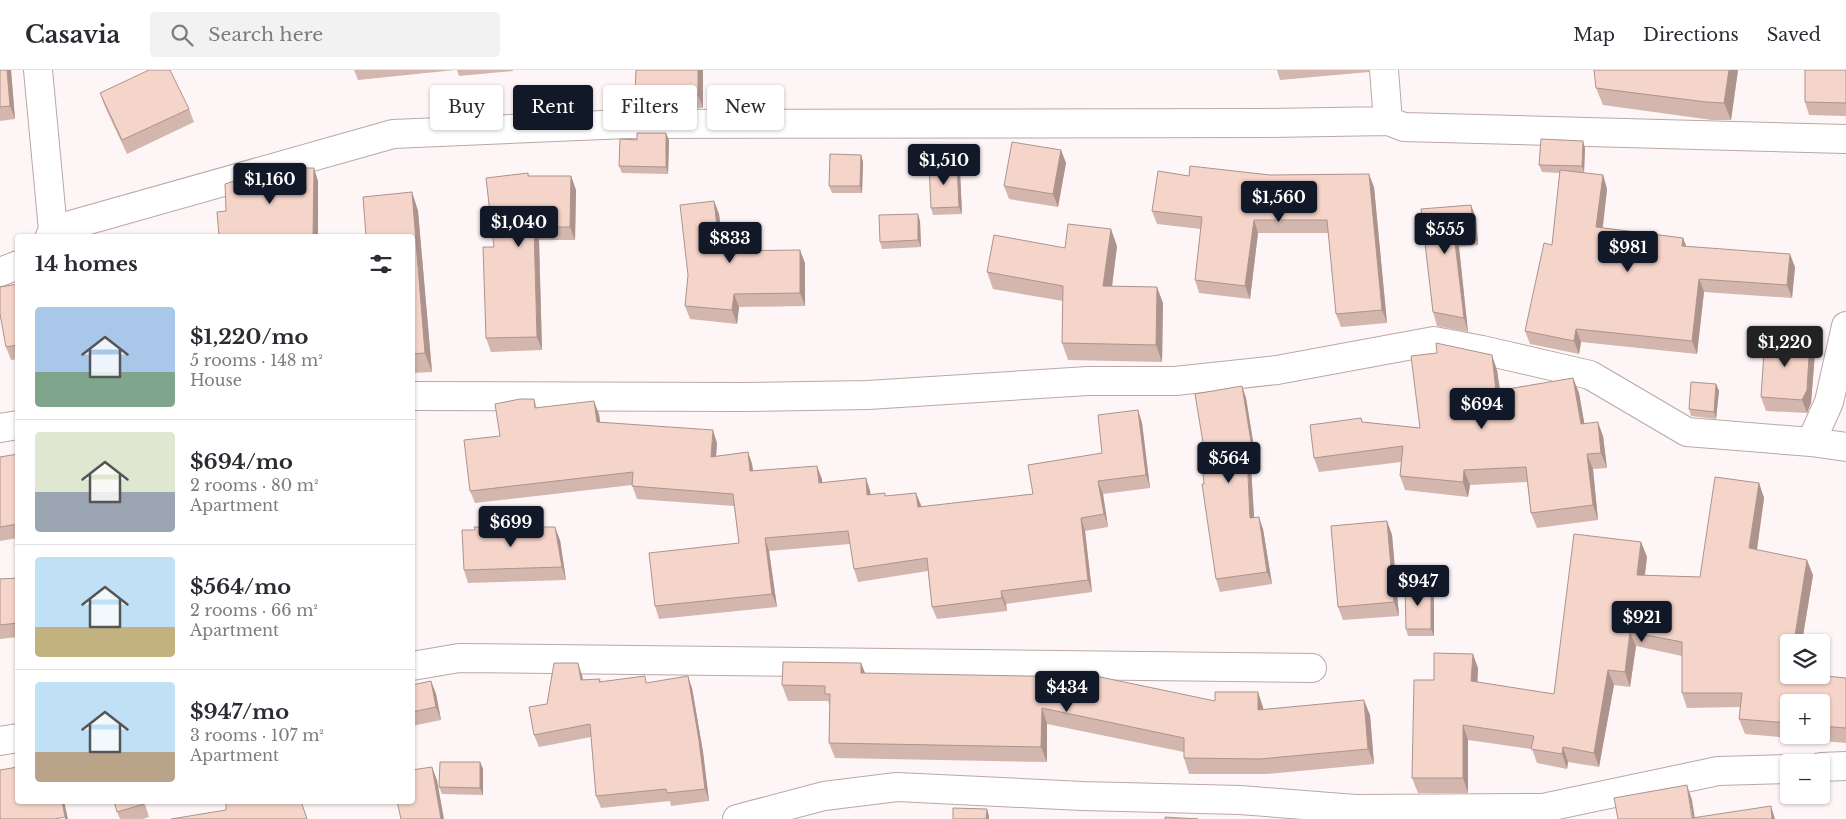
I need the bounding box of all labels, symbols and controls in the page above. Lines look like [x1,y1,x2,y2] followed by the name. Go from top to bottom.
[150,12,500,57] search box
[25,20,120,49] text: Casavia
[168,21,196,49] icon: search
[208,23,323,46] text: Search here
[1573,24,1615,46] text: Map
[1643,24,1739,46] text: Directions
[1767,24,1821,46] text: Saved
[430,85,503,130] chip: Buy
[513,85,593,130] chip: Rent
[603,85,697,130] chip: Filters
[707,85,784,130] chip: New
[903,144,985,186] pin: $1,510
[919,150,969,170] text: $1,510
[229,162,311,205] pin: $1,160
[244,169,296,189] text: $1,160
[1238,180,1320,223] pin: $1,560
[1252,187,1306,207] text: $1,560
[478,206,560,248] pin: $1,040
[491,212,547,232] text: $1,040
[1415,212,1475,255] pin: $555
[1426,219,1464,239] text: $555
[700,222,760,264] pin: $833
[710,228,750,248] text: $833
[1598,230,1658,273] pin: $981
[1609,237,1647,257] text: $981
[367,250,395,278] icon: filters
[35,251,138,277] text: 14 homes
[190,324,308,350] text: $1,220/mo
[1744,326,1826,368] pin: $1,220
[75,327,135,387] icon: home
[1758,332,1812,352] text: $1,220
[190,350,323,370] text: 5 rooms · 148 m²
[190,370,242,390] text: House
[1452,388,1512,430] pin: $694
[1461,394,1503,414] text: $694
[1199,442,1259,484] pin: $564
[1208,448,1250,468] text: $564
[190,449,293,475] text: $694/mo
[75,452,135,512] icon: home
[190,475,318,495] text: 2 rooms · 80 m²
[190,495,279,515] text: Apartment
[481,506,541,548] pin: $699
[490,512,532,532] text: $699
[1388,564,1448,607] pin: $947
[1398,571,1438,591] text: $947
[190,574,291,600] text: $564/mo
[75,577,135,637] icon: home
[190,600,318,620] text: 2 rooms · 66 m²
[1612,600,1672,643] pin: $921
[1623,607,1661,627] text: $921
[190,620,279,640] text: Apartment
[1780,634,1830,804] map controls
[1780,634,1830,684] button: layers
[1037,670,1097,713] pin: $434
[1046,677,1088,697] text: $434
[1780,694,1830,744] button: +
[190,699,289,725] text: $947/mo
[75,702,135,762] icon: home
[190,725,324,745] text: 3 rooms · 107 m²
[190,745,279,765] text: Apartment
[1780,754,1830,804] button: −

